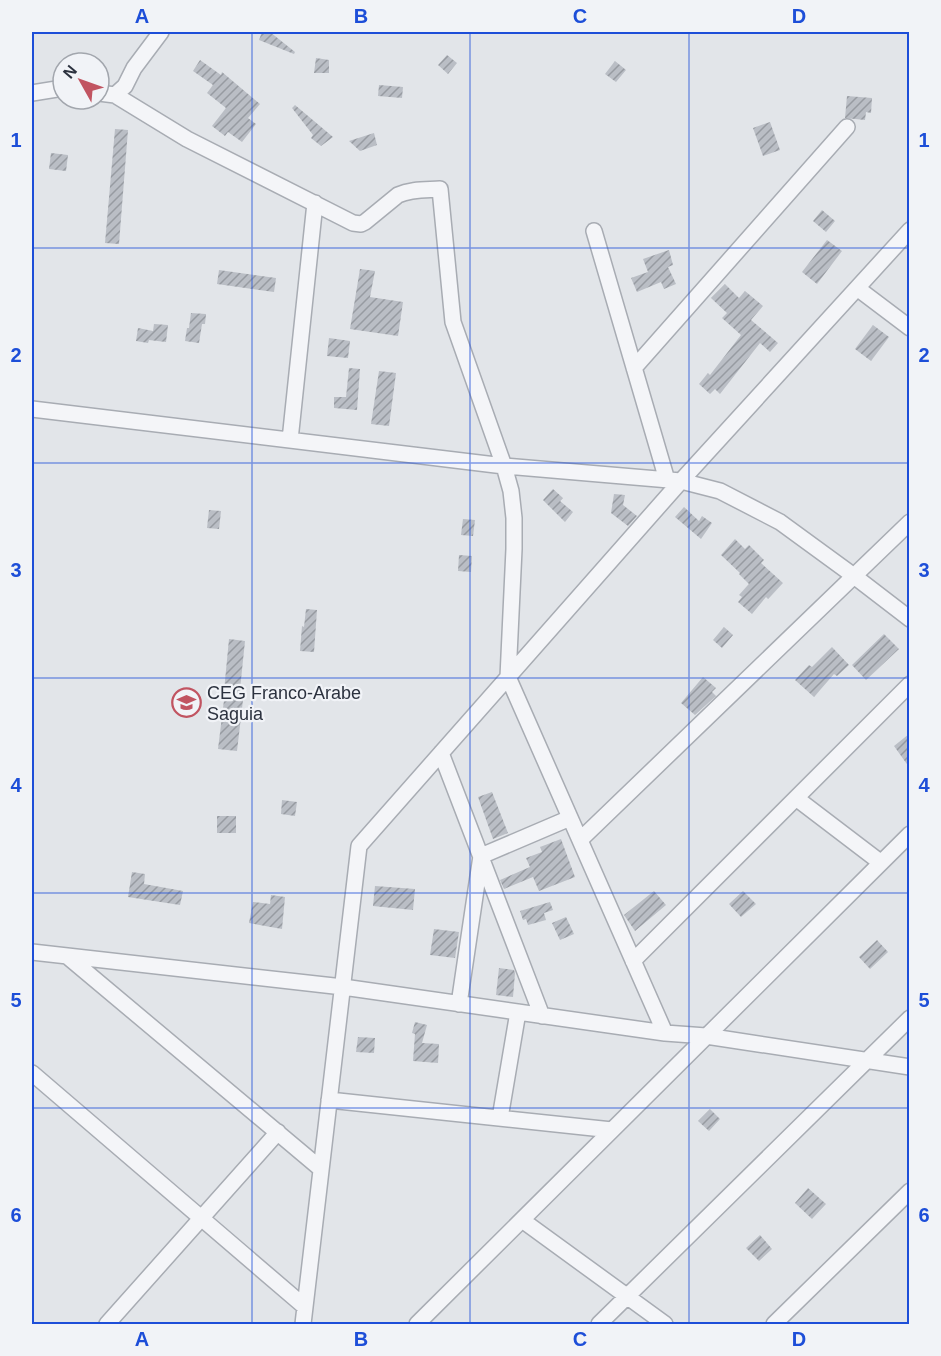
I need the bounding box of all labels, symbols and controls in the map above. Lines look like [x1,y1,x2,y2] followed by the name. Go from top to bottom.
[135,5,149,27] text: A
[354,5,368,27] text: B
[573,5,587,27] text: C
[792,5,806,27] text: D
[51,51,111,111] north arrow
[60,62,80,82] text: N
[10,129,22,151] text: 1
[918,129,930,151] text: 1
[10,344,22,366] text: 2
[918,344,930,366] text: 2
[10,559,22,581] text: 3
[918,559,930,581] text: 3
[207,683,361,724] place label: CEG Franco-Arabe Saguia
[170,687,202,719] school or university icon: CEG Franco-Arabe Saguia
[10,774,22,796] text: 4
[918,774,930,796] text: 4
[10,989,22,1011] text: 5
[918,989,930,1011] text: 5
[10,1204,22,1226] text: 6
[918,1204,930,1226] text: 6
[135,1328,149,1350] text: A
[354,1328,368,1350] text: B
[573,1328,587,1350] text: C
[792,1328,806,1350] text: D

